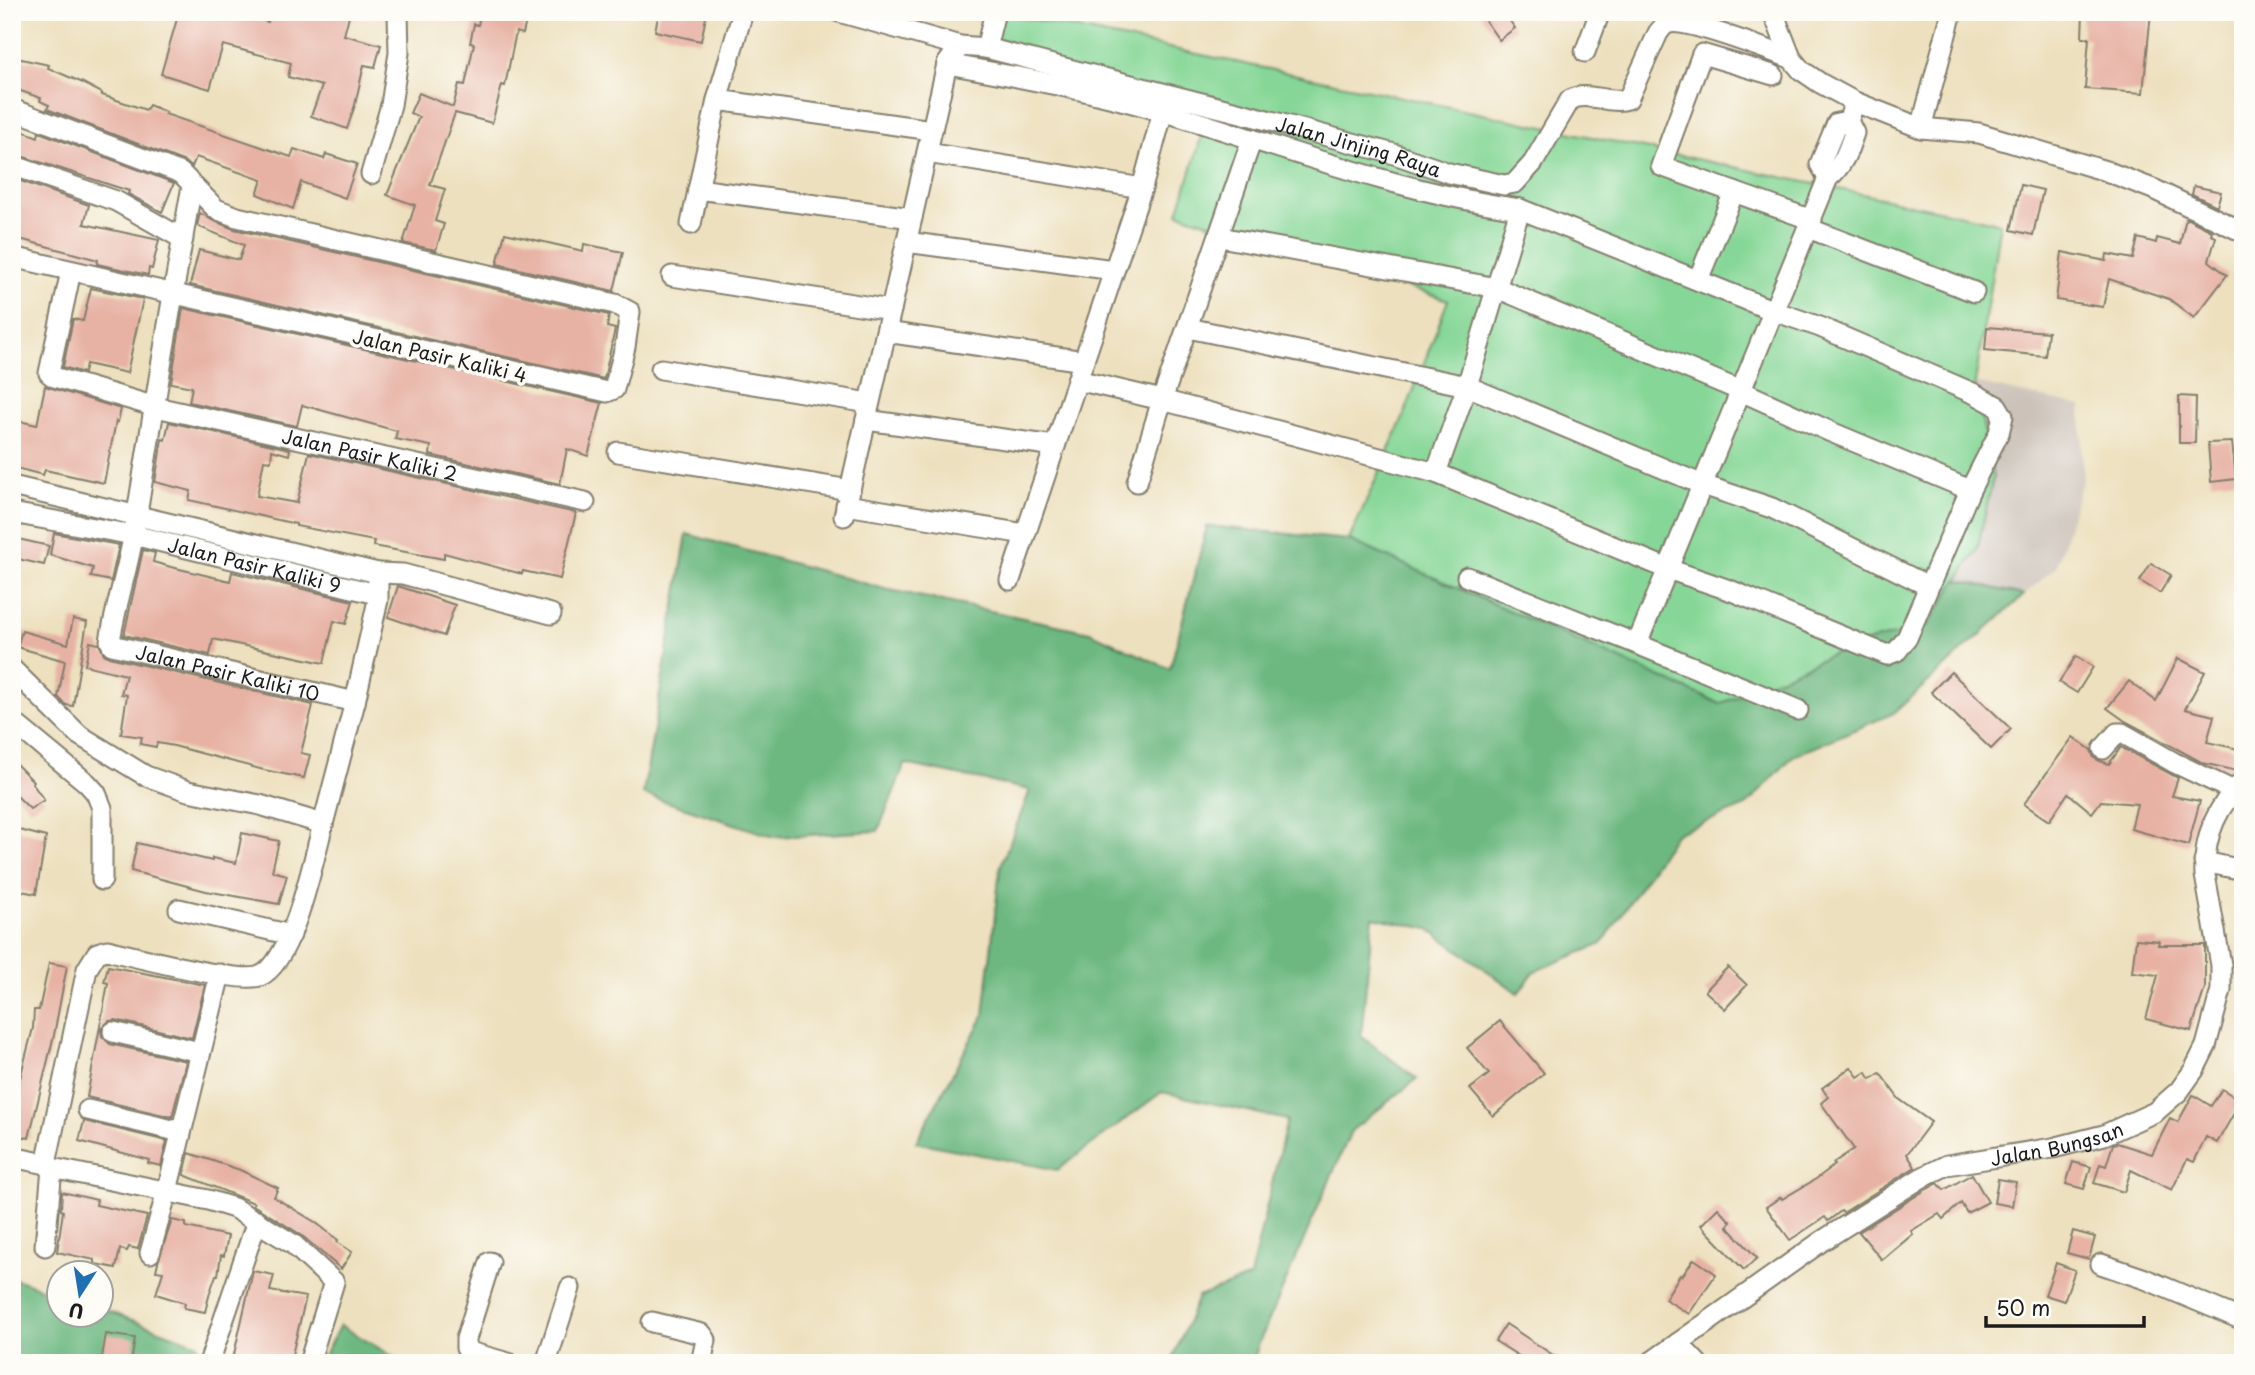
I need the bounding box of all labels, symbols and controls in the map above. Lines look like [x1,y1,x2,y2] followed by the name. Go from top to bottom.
[1273,109,1445,183] street label: Jalan Jinjing Raya
[350,321,530,389] street label: Jalan Pasir Kaliki 4
[279,421,460,487] street label: Jalan Pasir Kaliki 2
[165,530,344,599] street label: Jalan Pasir Kaliki 9
[133,637,323,707] street label: Jalan Pasir Kaliki 10
[1988,1114,2128,1172] street label: Jalan Bungsan
[46,1260,116,1330] north arrow
[1986,1284,2143,1328] scale bar
[1996,1291,2050,1323] text: 50 m
[66,1296,86,1327] text: U

